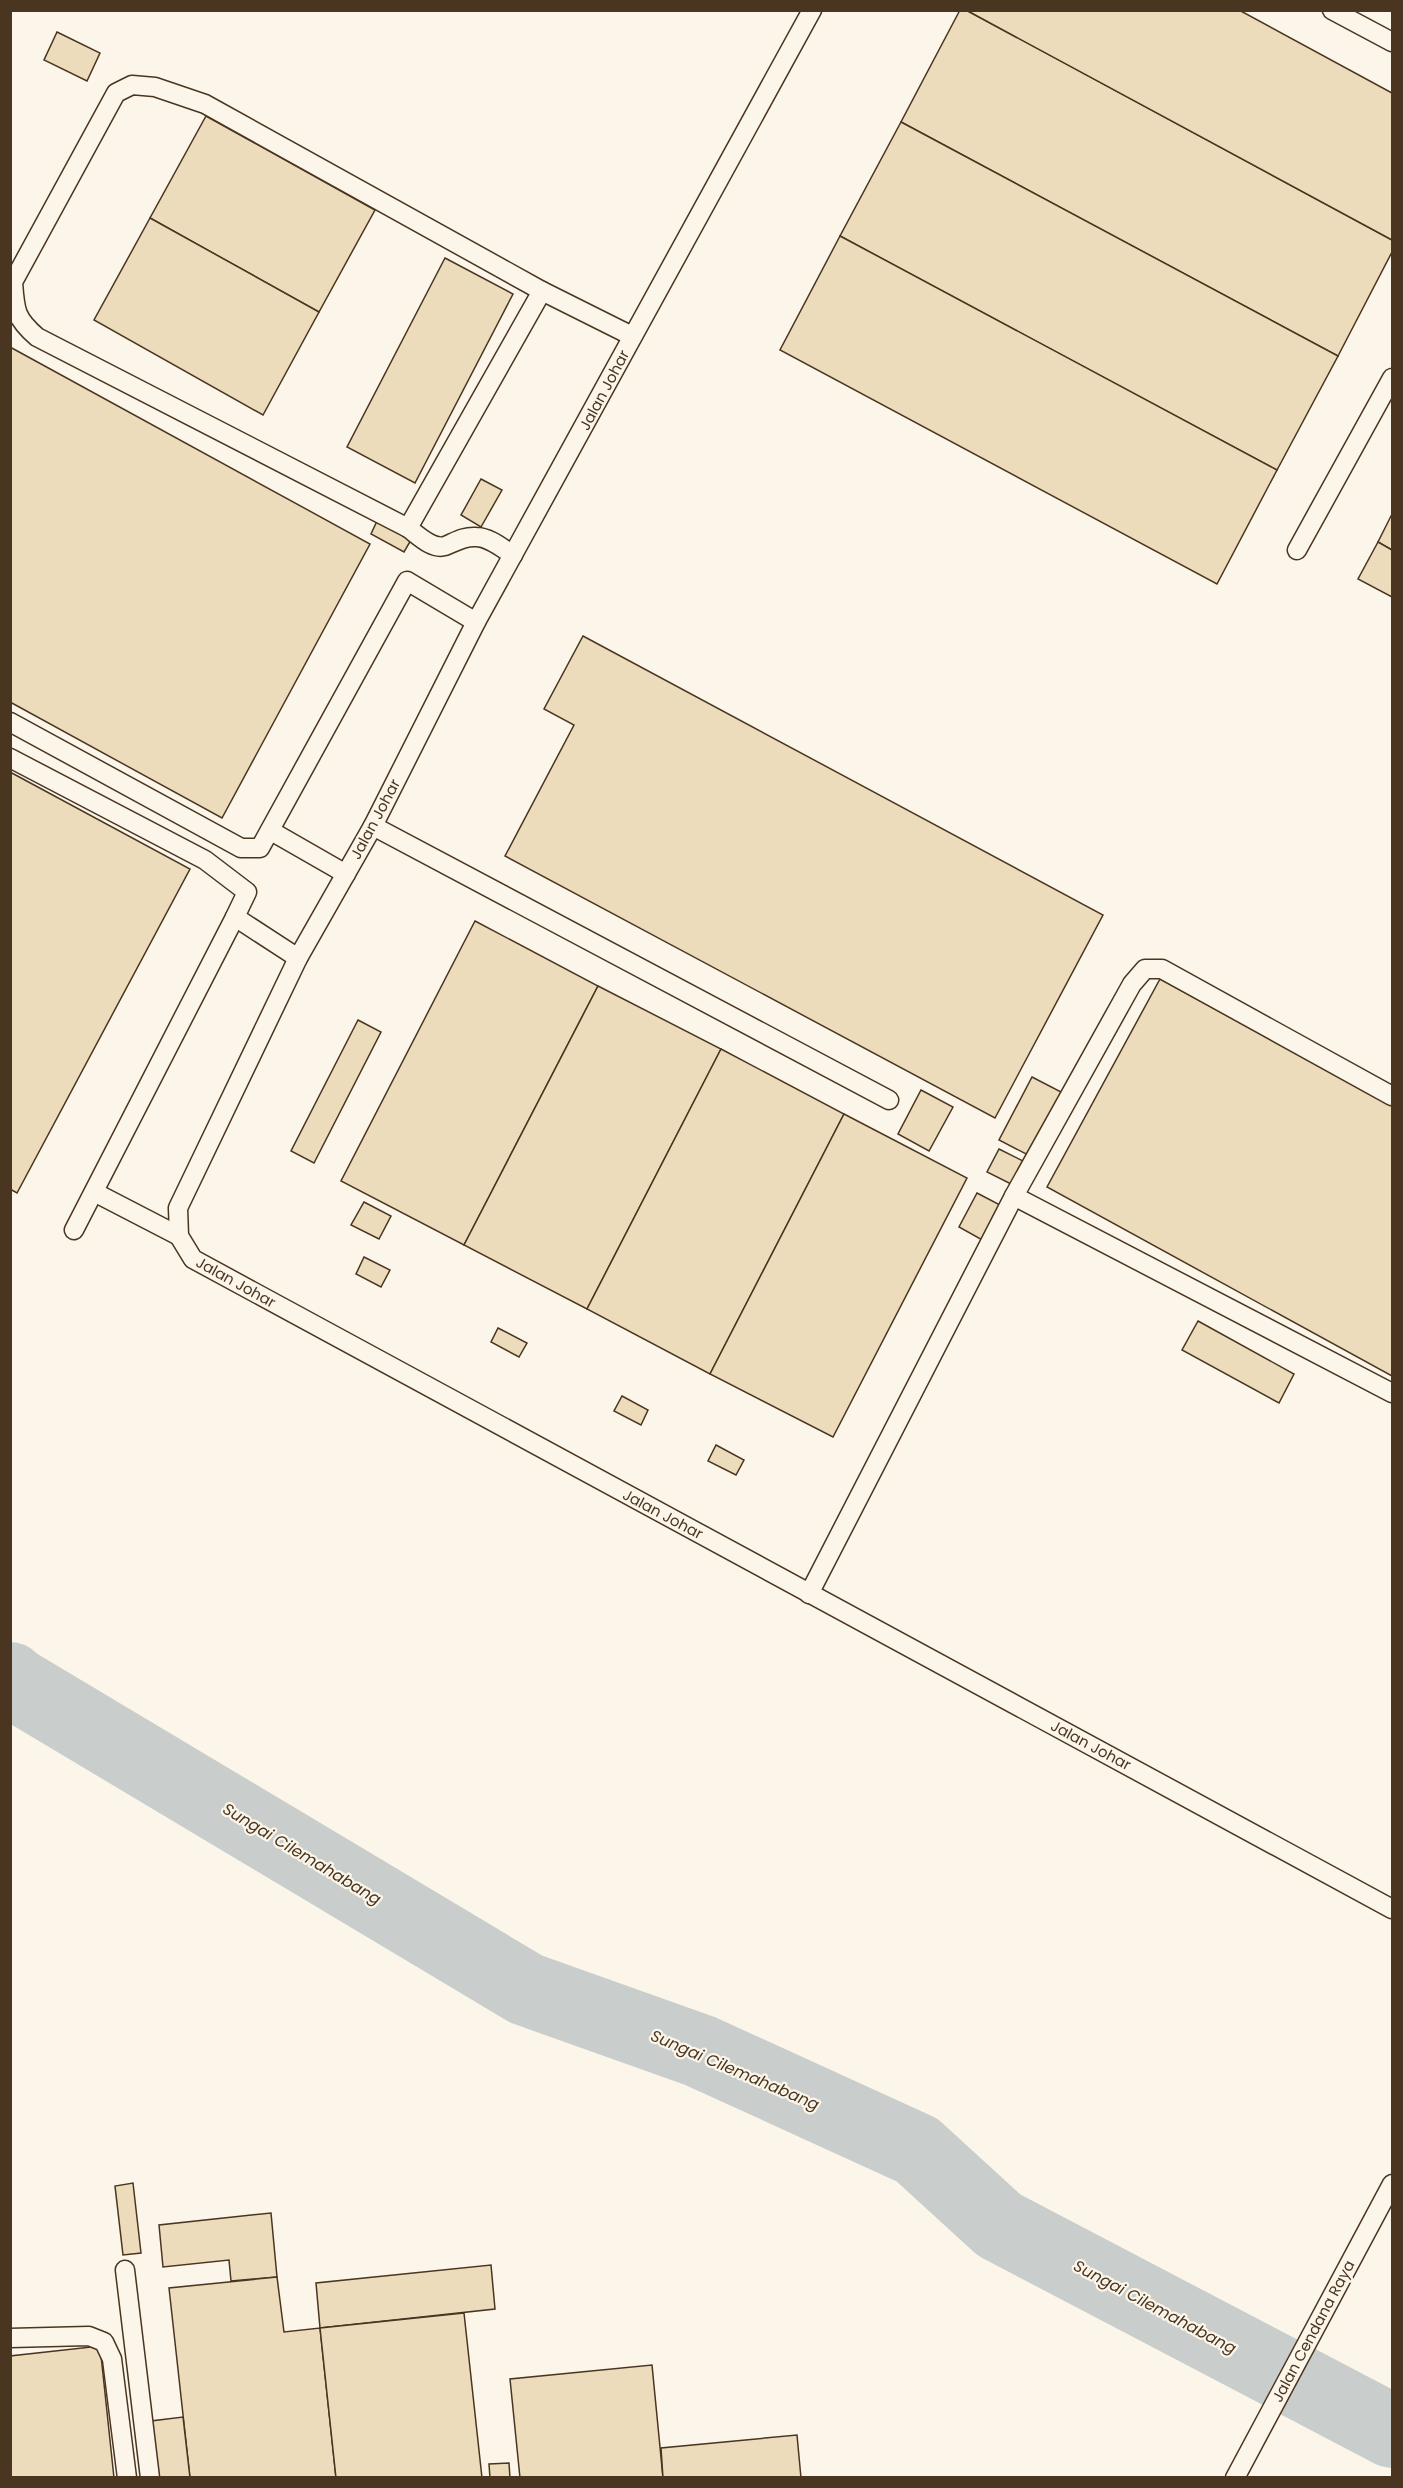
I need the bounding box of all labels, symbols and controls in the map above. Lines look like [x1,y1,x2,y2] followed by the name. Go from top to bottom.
[574,346,634,434] street label: Jalan Johar
[345,775,405,863] street label: Jalan Johar
[192,1251,280,1313] street label: Jalan Johar
[619,1484,707,1544] street label: Jalan Johar
[1047,1715,1135,1775] street label: Jalan Johar
[218,1797,386,1911] water label: Sungai Cilemahabang
[647,2024,823,2116] water label: Sungai Cilemahabang
[1070,2254,1241,2360] water label: Sungai Cilemahabang
[1267,2256,1359,2406] street label: Jalan Cendana Raya

